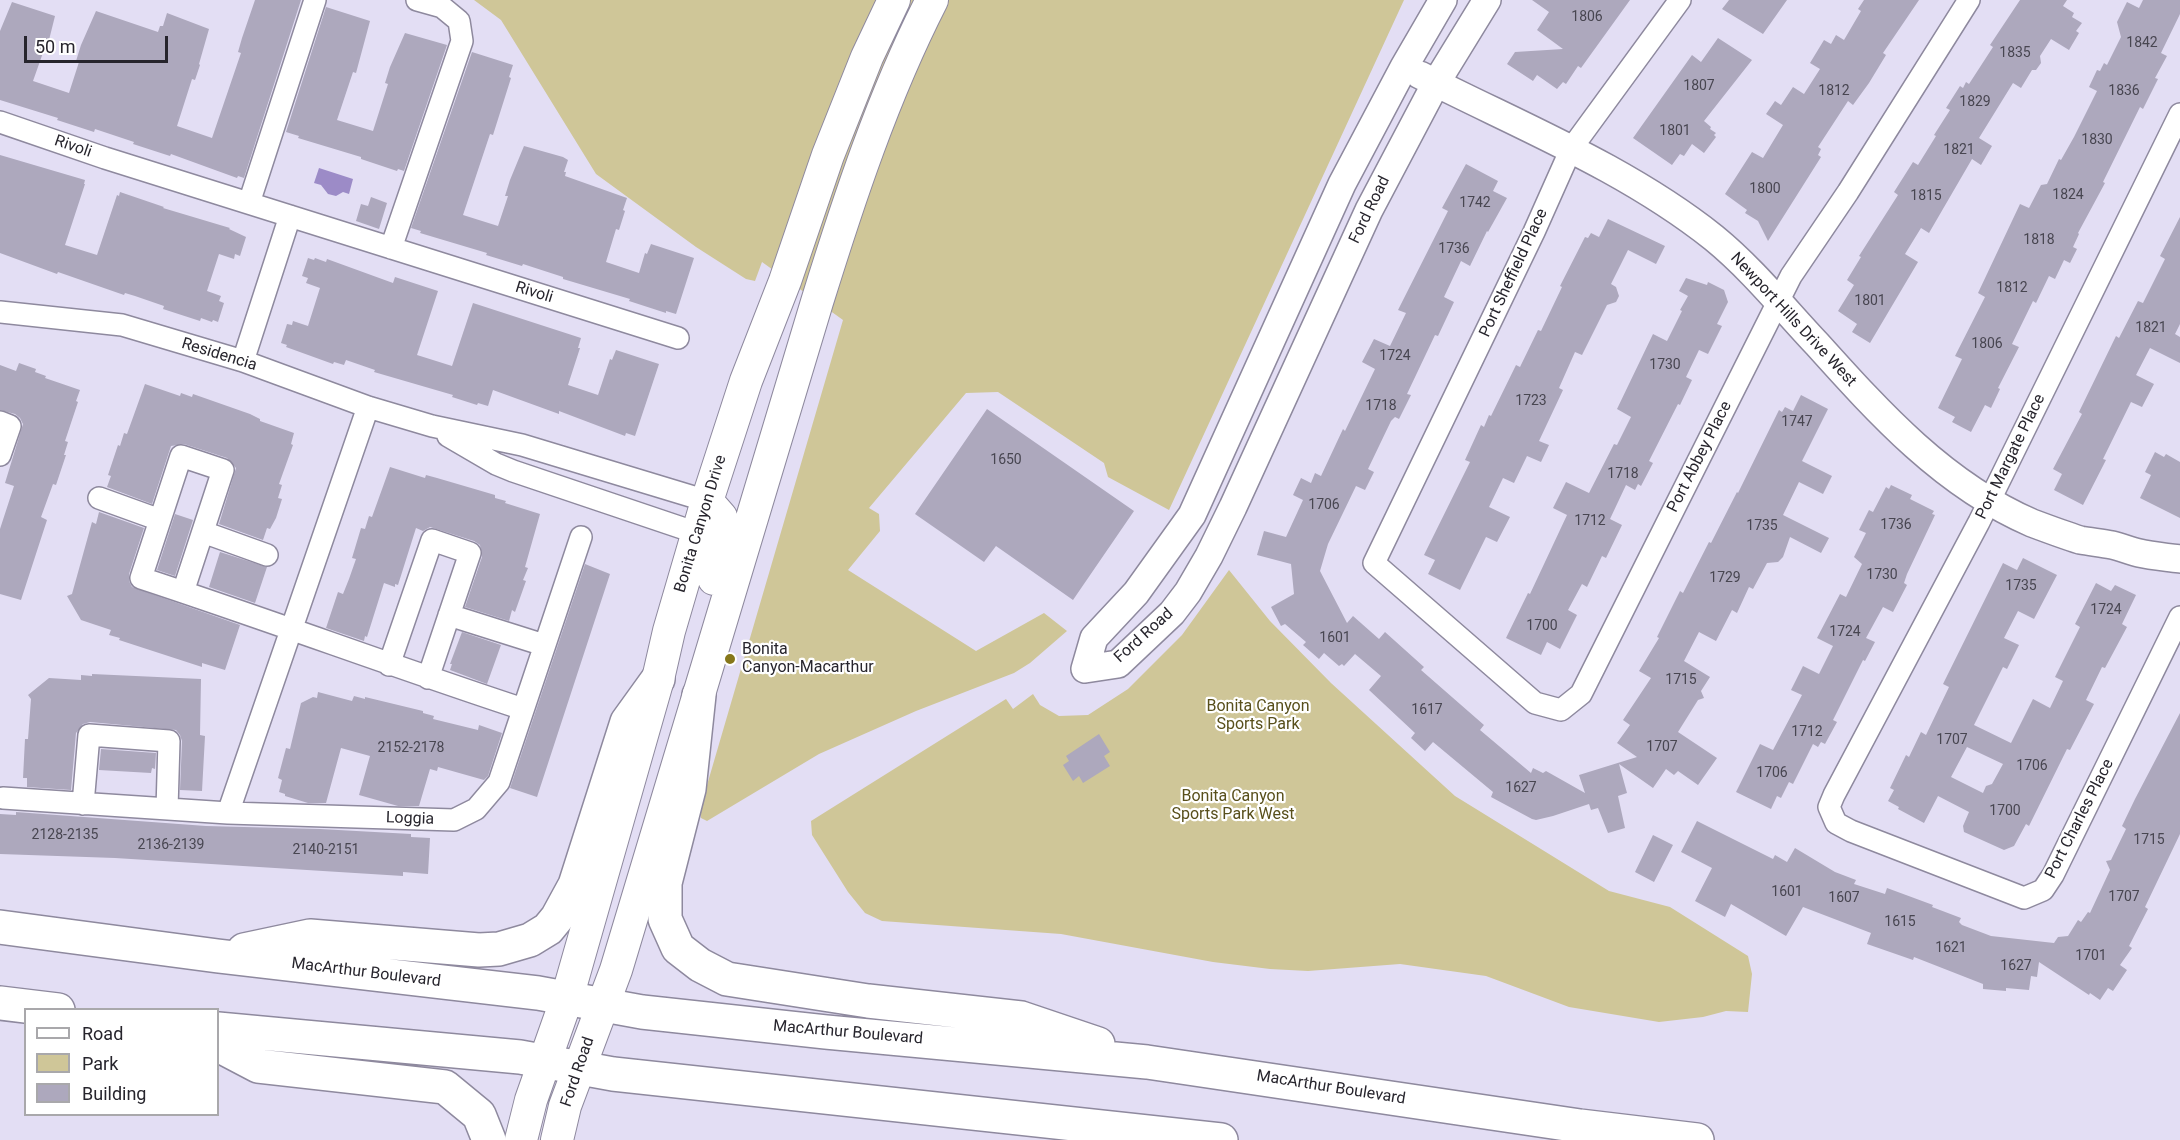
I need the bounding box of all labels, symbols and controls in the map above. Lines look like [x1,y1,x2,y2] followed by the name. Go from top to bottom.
[1571,9,1603,25] house number: 1806
[27,24,171,62] scale bar
[2126,35,2158,51] house number: 1842
[35,36,75,57] text: 50 m
[1999,45,2031,61] house number: 1835
[1683,78,1715,94] house number: 1807
[1818,83,1850,99] house number: 1812
[2108,83,2140,99] house number: 1836
[1959,94,1991,110] house number: 1829
[1659,123,1691,139] house number: 1801
[52,132,94,162] street label: Rivoli
[2081,132,2113,148] house number: 1830
[1943,142,1975,158] house number: 1821
[1345,173,1395,247] street label: Ford Road
[1749,181,1781,197] house number: 1800
[2052,187,2084,203] house number: 1824
[1910,188,1942,204] house number: 1815
[1459,195,1491,211] house number: 1742
[1476,206,1552,340] street label: Port Sheffield Place
[2023,232,2055,248] house number: 1818
[1438,241,1470,257] house number: 1736
[1726,249,1860,391] street label: Newport Hills Drive West
[513,278,555,308] street label: Rivoli
[1996,280,2028,296] house number: 1812
[1854,293,1886,309] house number: 1801
[2135,320,2167,336] house number: 1821
[179,334,259,376] street label: Residencia
[1971,336,2003,352] house number: 1806
[1379,348,1411,364] house number: 1724
[1649,357,1681,373] house number: 1730
[1972,391,2050,523] street label: Port Margate Place
[1515,393,1547,409] house number: 1723
[1365,398,1397,414] house number: 1718
[1664,398,1736,516] street label: Port Abbey Place
[1781,414,1813,430] house number: 1747
[990,452,1022,468] house number: 1650
[671,453,731,595] street label: Bonita Canyon Drive
[1607,466,1639,482] house number: 1718
[1308,497,1340,513] house number: 1706
[1574,513,1606,529] house number: 1712
[1880,517,1912,533] house number: 1736
[1746,518,1778,534] house number: 1735
[1866,567,1898,583] house number: 1730
[1709,570,1741,586] house number: 1729
[2005,578,2037,594] house number: 1735
[2090,602,2122,618] house number: 1724
[1111,605,1177,667] street label: Ford Road
[1526,618,1558,634] house number: 1700
[1829,624,1861,640] house number: 1724
[1319,630,1351,646] house number: 1601
[742,640,874,678] place label: Bonita Canyon-Macarthur
[723,652,737,666] marker: Bonita Canyon-Macarthur
[1665,672,1697,688] house number: 1715
[1206,697,1310,735] park label: Bonita Canyon Sports Park
[1411,702,1443,718] house number: 1617
[1791,724,1823,740] house number: 1712
[1936,732,1968,748] house number: 1707
[1646,739,1678,755] house number: 1707
[378,740,444,756] house number: 2152-2178
[2042,756,2118,882] street label: Port Charles Place
[2016,758,2048,774] house number: 1706
[1756,765,1788,781] house number: 1706
[1505,780,1537,796] house number: 1627
[1171,787,1295,825] park label: Bonita Canyon Sports Park West
[1989,803,2021,819] house number: 1700
[386,809,434,829] street label: Loggia
[32,827,98,843] house number: 2128-2135
[2133,832,2165,848] house number: 1715
[138,837,204,853] house number: 2136-2139
[293,842,359,858] house number: 2140-2151
[1771,884,1803,900] house number: 1601
[2108,889,2140,905] house number: 1707
[1828,890,1860,906] house number: 1607
[1884,914,1916,930] house number: 1615
[1935,940,1967,956] house number: 1621
[2075,948,2107,964] house number: 1701
[290,954,442,992] street label: MacArthur Boulevard
[2000,958,2032,974] house number: 1627
[24,1008,219,1116] legend
[772,1017,924,1049] street label: MacArthur Boulevard
[82,1023,123,1044] text: Road
[557,1034,599,1110] street label: Ford Road
[82,1053,118,1074] text: Park
[1255,1067,1407,1109] street label: MacArthur Boulevard
[82,1083,146,1104] text: Building

